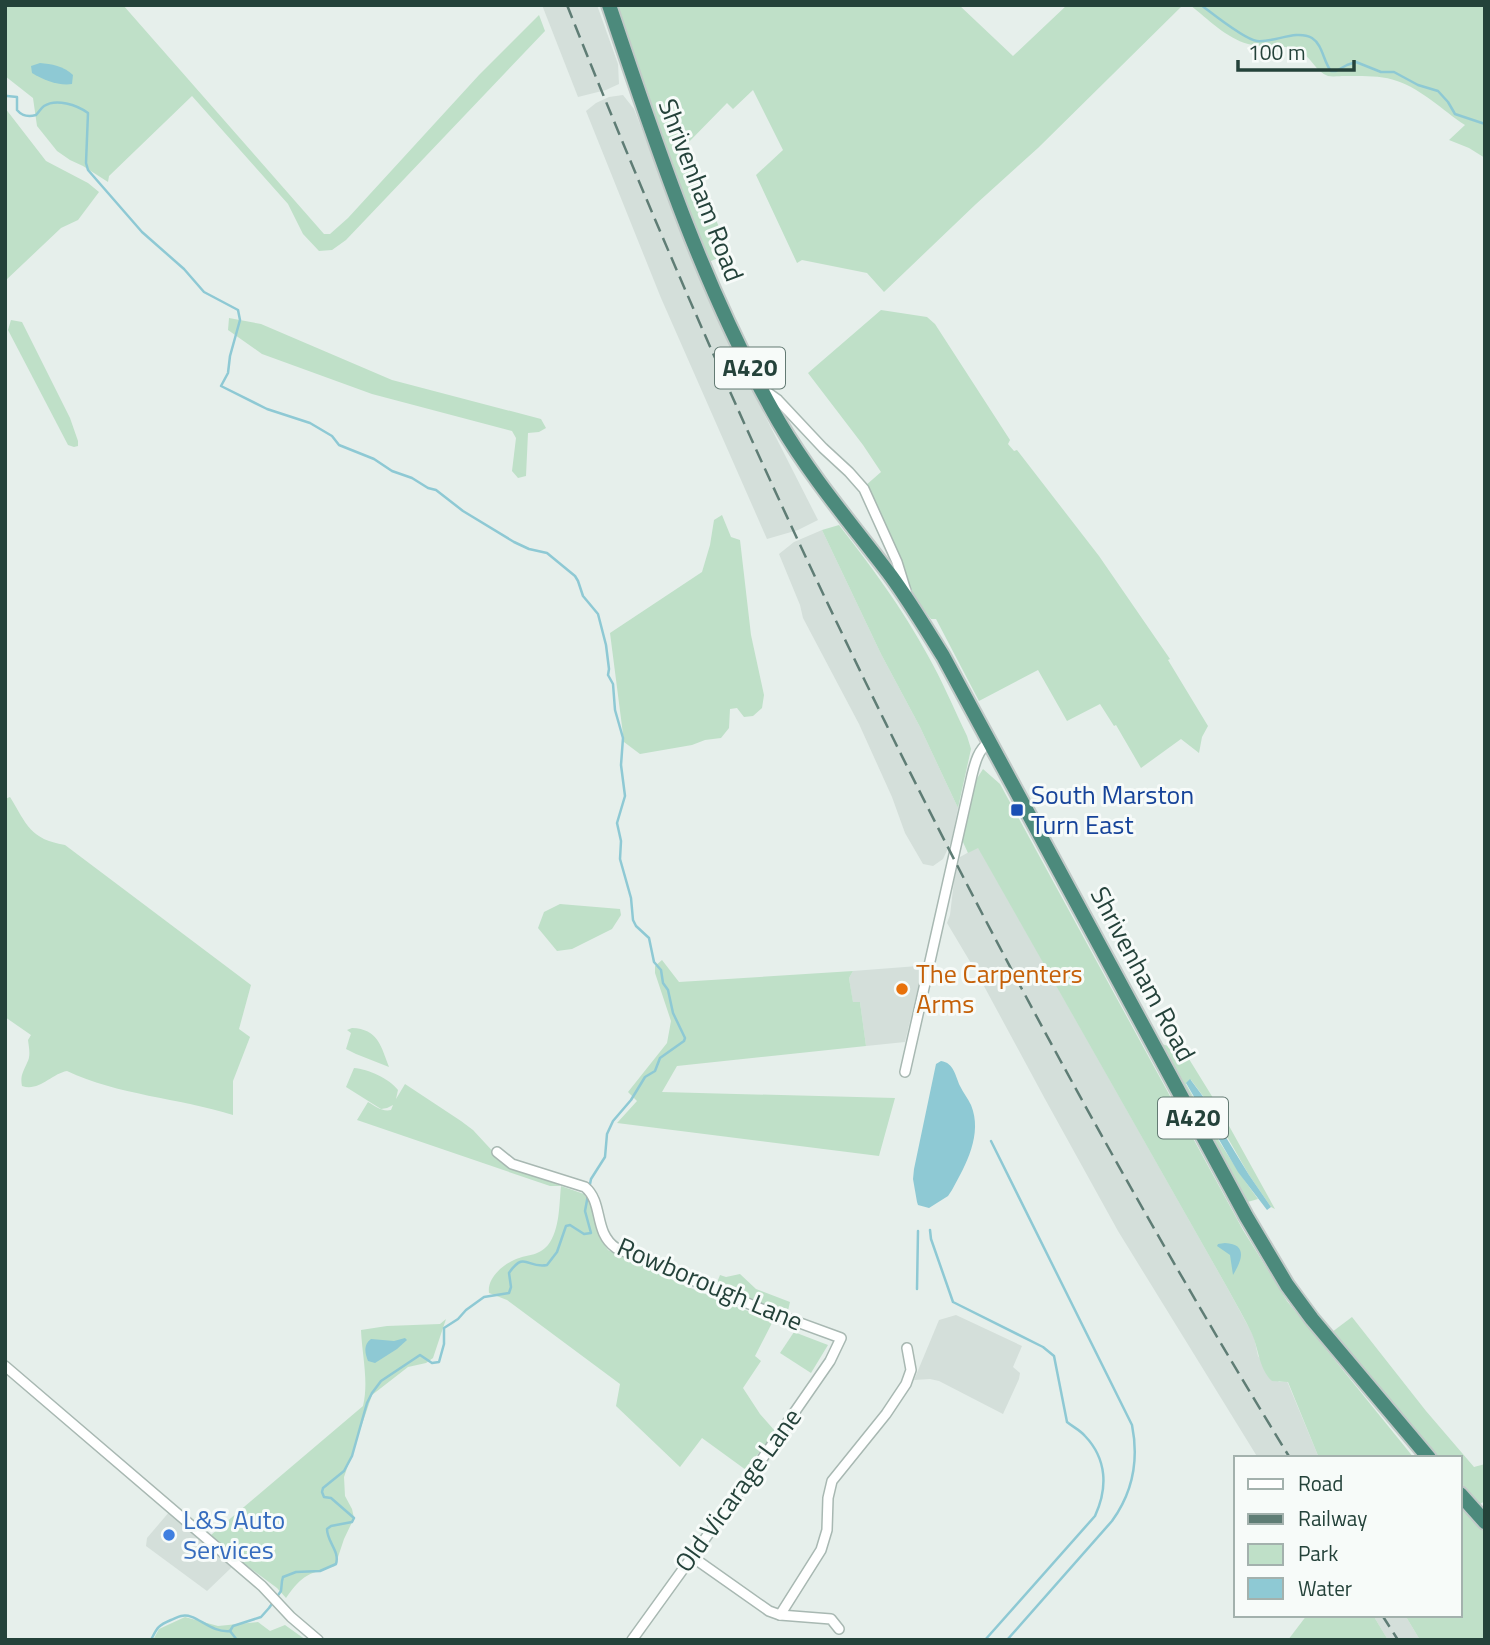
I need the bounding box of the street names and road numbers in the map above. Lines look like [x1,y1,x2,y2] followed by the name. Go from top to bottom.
[649,93,754,287] street label: Shrivenham Road
[715,348,785,388] road number: A420
[1081,879,1206,1068] street label: Shrivenham Road
[1158,1098,1228,1138] road number: A420
[611,1227,809,1340] street label: Rowborough Lane
[665,1400,811,1580] street label: Old Vicarage Lane

